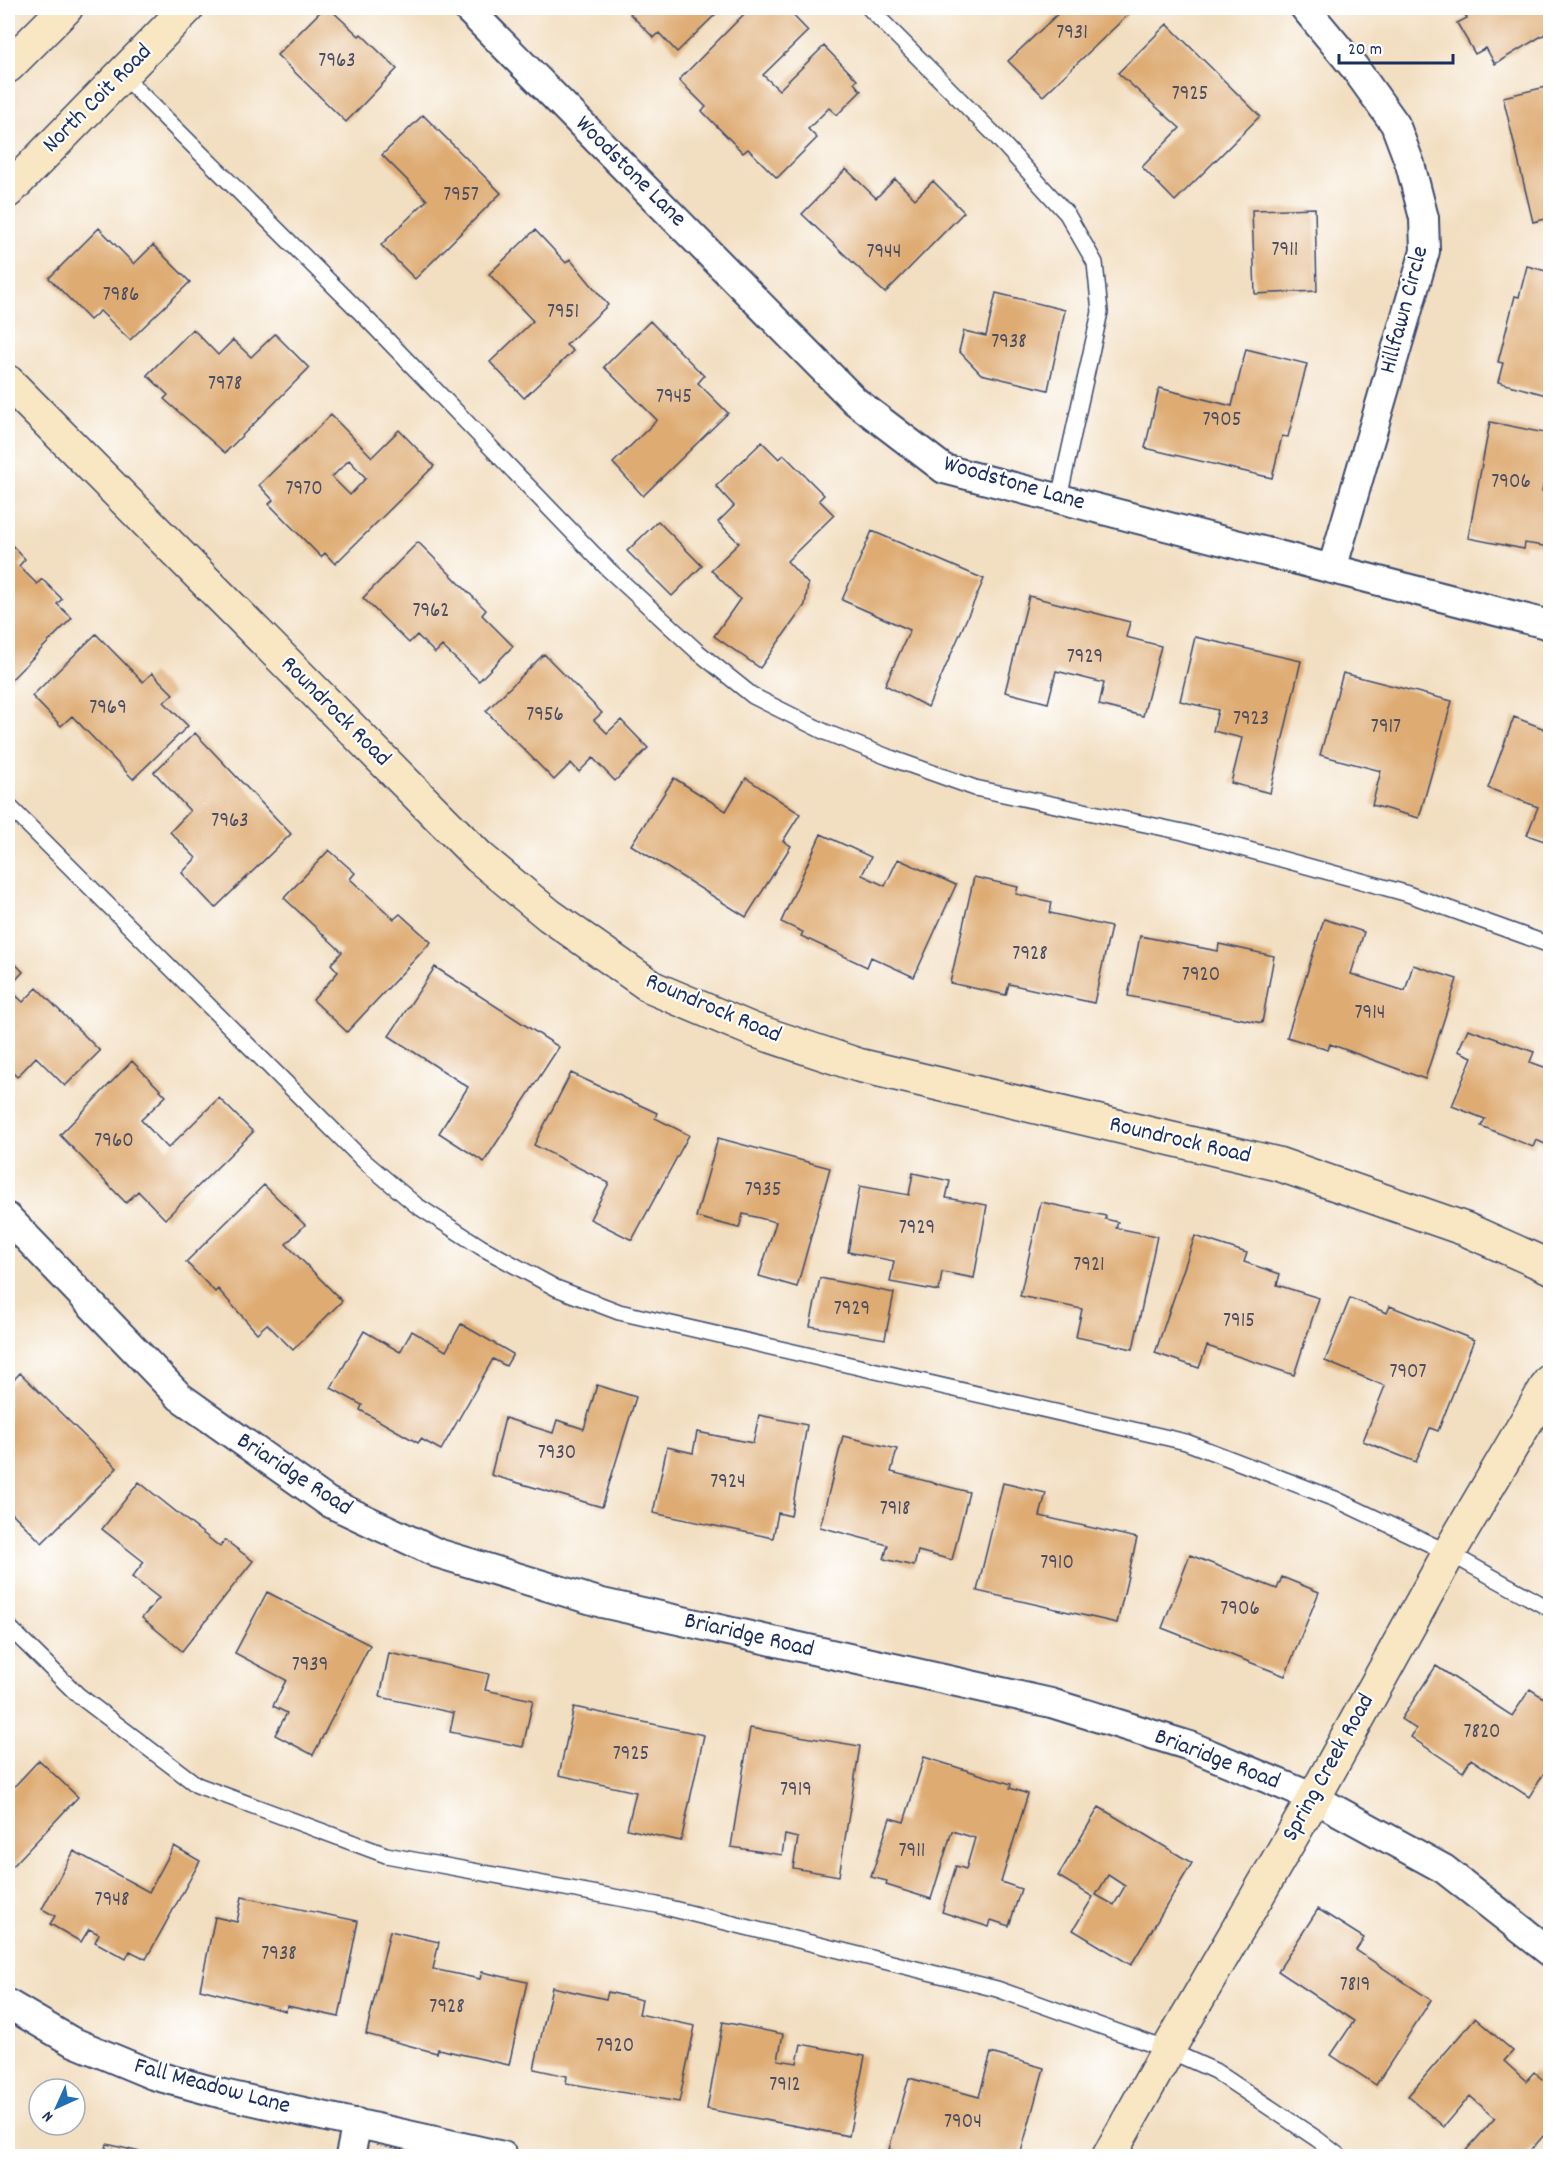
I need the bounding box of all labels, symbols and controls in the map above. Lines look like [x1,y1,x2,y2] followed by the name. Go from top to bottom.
[1056,19,1088,49] house number: 7931
[1339,27,1453,65] scale bar
[35,36,161,162] street label: North Coit Road
[1348,38,1382,63] text: 20 m
[318,47,356,77] house number: 7963
[1172,80,1208,110] house number: 7925
[566,108,694,236] street label: Woodstone Lane
[443,181,479,211] house number: 7957
[1272,236,1298,266] house number: 7911
[866,238,902,268] house number: 7944
[1372,242,1438,378] street label: Hillfawn Circle
[103,281,139,311] house number: 7986
[547,298,579,328] house number: 7951
[991,328,1027,358] house number: 7938
[208,370,242,400] house number: 7978
[656,383,692,413] house number: 7945
[1203,406,1241,436] house number: 7905
[939,448,1089,520] street label: Woodstone Lane
[1491,468,1531,498] house number: 7906
[285,475,323,505] house number: 7970
[412,597,450,627] house number: 7962
[1067,643,1103,673] house number: 7929
[272,649,398,775] street label: Roundrock Road
[89,694,127,724] house number: 7969
[526,701,564,731] house number: 7956
[1233,705,1269,735] house number: 7923
[1371,713,1401,743] house number: 7917
[211,807,249,837] house number: 7963
[1012,940,1048,970] house number: 7928
[1182,961,1220,991] house number: 7920
[640,965,786,1053] street label: Roundrock Road
[1355,999,1385,1029] house number: 7914
[1106,1108,1254,1174] street label: Roundrock Road
[94,1127,134,1157] house number: 7960
[745,1176,781,1206] house number: 7935
[899,1214,935,1244] house number: 7929
[1073,1251,1105,1281] house number: 7921
[834,1295,870,1325] house number: 7929
[1223,1307,1255,1337] house number: 7915
[1389,1358,1427,1388] house number: 7907
[229,1425,359,1525] street label: Briaridge Road
[538,1439,576,1469] house number: 7930
[710,1468,746,1498] house number: 7924
[880,1495,910,1525] house number: 7918
[1040,1549,1074,1579] house number: 7910
[1220,1595,1260,1625] house number: 7906
[681,1605,817,1667] street label: Briaridge Road
[292,1651,328,1681] house number: 7939
[1274,1688,1384,1848] street label: Spring Creek Road
[1463,1718,1501,1748] house number: 7820
[1149,1720,1285,1800] street label: Briaridge Road
[613,1740,649,1770] house number: 7925
[780,1776,812,1806] house number: 7919
[899,1837,925,1867] house number: 7911
[95,1886,129,1916] house number: 7948
[261,1940,297,1970] house number: 7938
[1340,1971,1370,2001] house number: 7819
[429,1993,465,2023] house number: 7928
[596,2032,634,2062] house number: 7920
[130,2050,294,2124] street label: Fall Meadow Lane
[769,2071,801,2101] house number: 7912
[27,2077,87,2137] north arrow
[37,2105,59,2127] text: N
[944,2108,982,2138] house number: 7904

